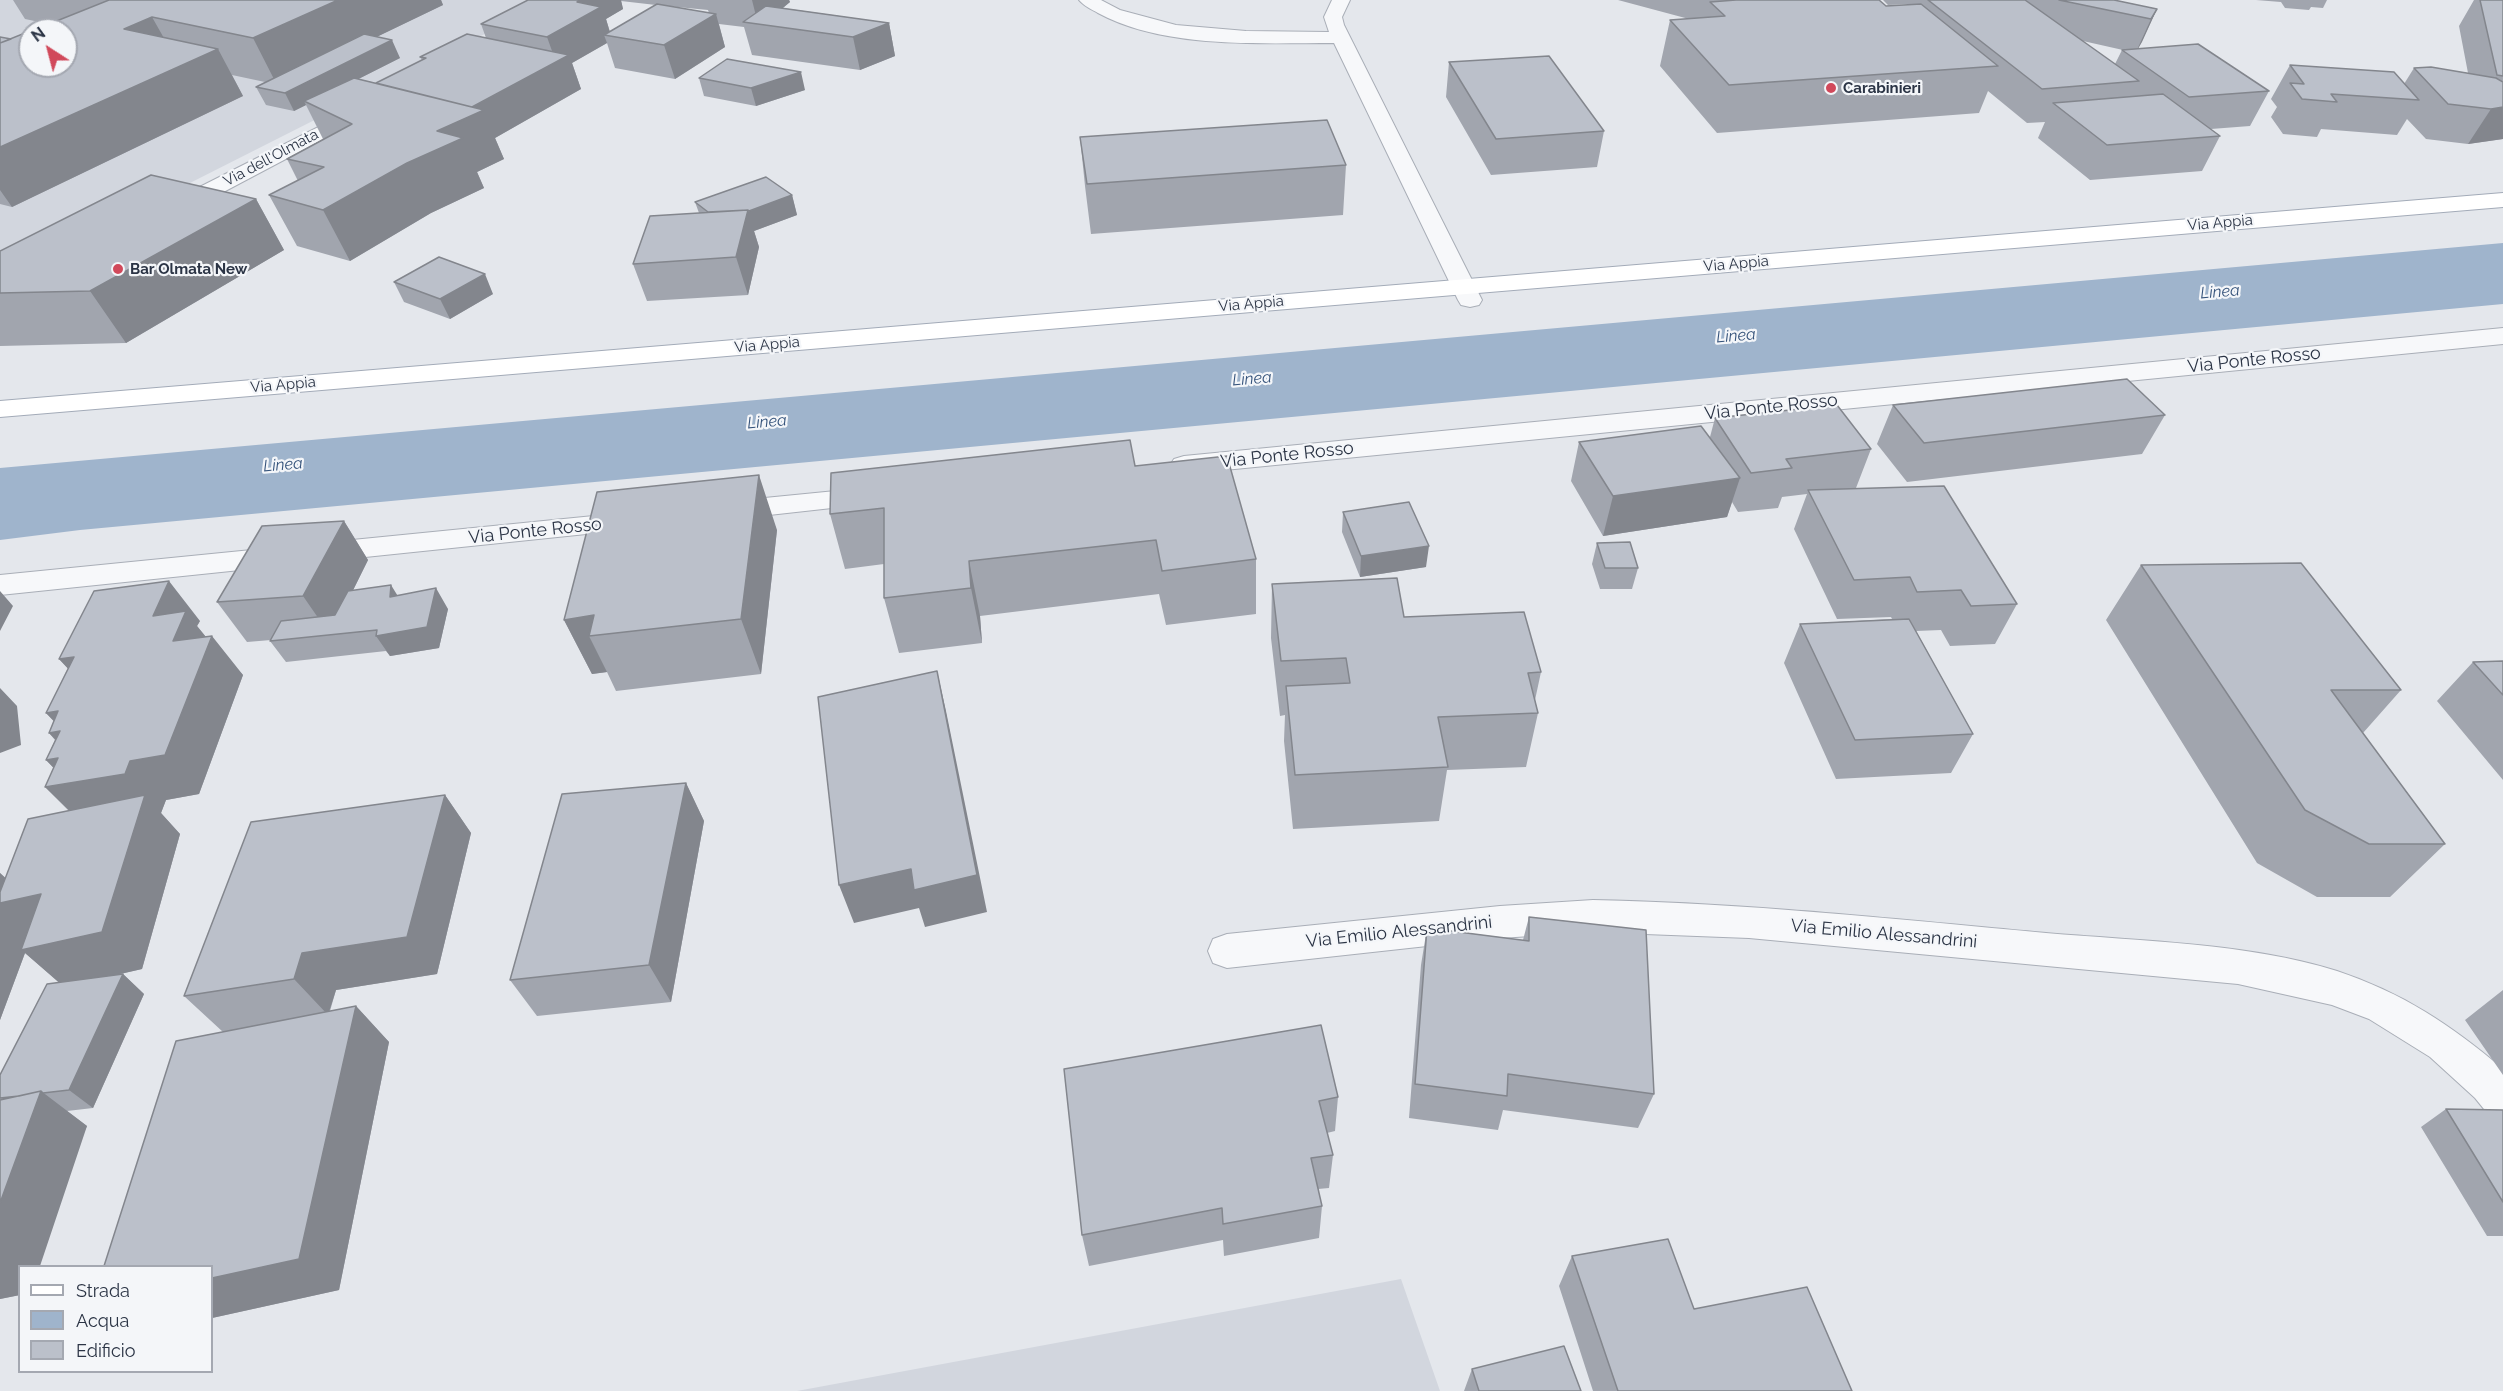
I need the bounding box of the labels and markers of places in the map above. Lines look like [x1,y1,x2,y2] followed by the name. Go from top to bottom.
[1843,79,1921,97] place label: Carabinieri
[1824,81,1838,95] marker: Carabinieri
[130,260,247,278] place label: Bar Olmata New
[111,262,125,276] marker: Bar Olmata New

